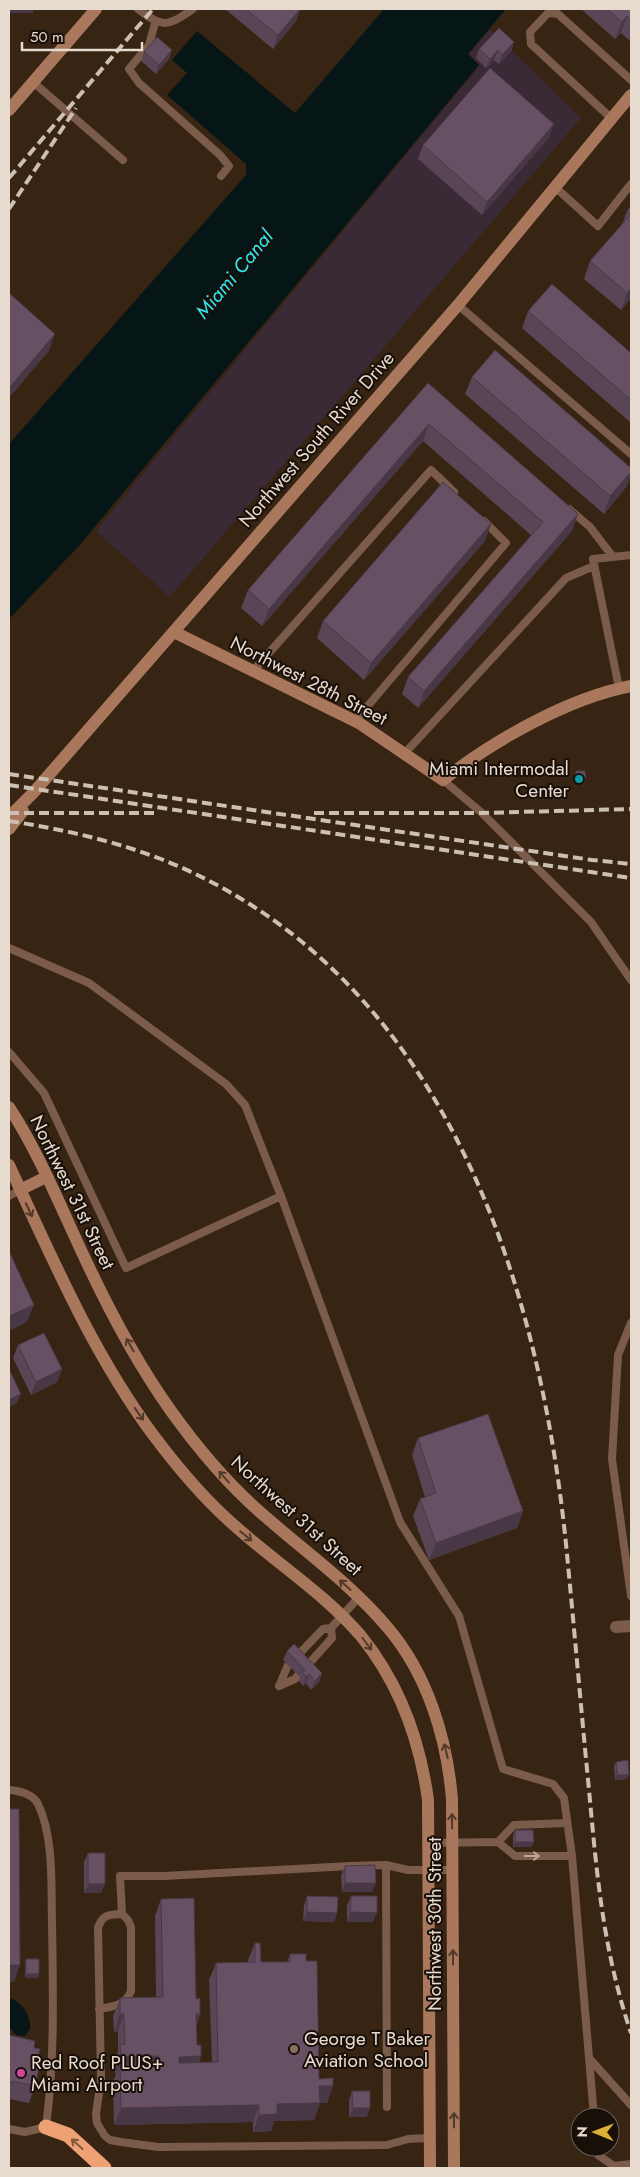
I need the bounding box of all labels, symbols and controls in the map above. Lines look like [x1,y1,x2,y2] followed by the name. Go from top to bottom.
[22,20,142,52] scale bar
[30,26,64,48] text: 50 m
[189,222,281,325] water label: Miami Canal
[232,345,401,533] street label: Northwest South River Drive
[226,629,392,732] street label: Northwest 28th Street
[429,755,569,804] place label: Miami Intermodal Center
[573,773,585,785] marker: Miami Intermodal Center
[23,1111,122,1274] street label: Northwest 31st Street
[25,1202,35,1217] one-way arrow
[125,1338,134,1353] one-way arrow
[134,1407,144,1421] one-way arrow
[225,1449,369,1582] street label: Northwest 31st Street
[218,1470,230,1483] one-way arrow
[239,1530,252,1541] one-way arrow
[339,1579,352,1591] one-way arrow
[361,1637,372,1650] one-way arrow
[440,1743,450,1759] one-way arrow
[447,1814,457,1830] one-way arrow
[421,1837,448,2011] street label: Northwest 30th Street
[524,1851,540,1861] one-way arrow
[448,1949,458,1966] one-way arrow
[304,2025,431,2074] place label: George T Baker Aviation School
[288,2043,300,2055] marker: George T Baker Aviation School
[31,2049,163,2098] place label: Red Roof PLUS+ Miami Airport
[15,2067,27,2079] marker: Red Roof PLUS+ Miami Airport
[570,2107,620,2157] north arrow
[449,2112,459,2128] one-way arrow
[572,2126,592,2138] text: N
[71,2138,84,2149] one-way arrow

